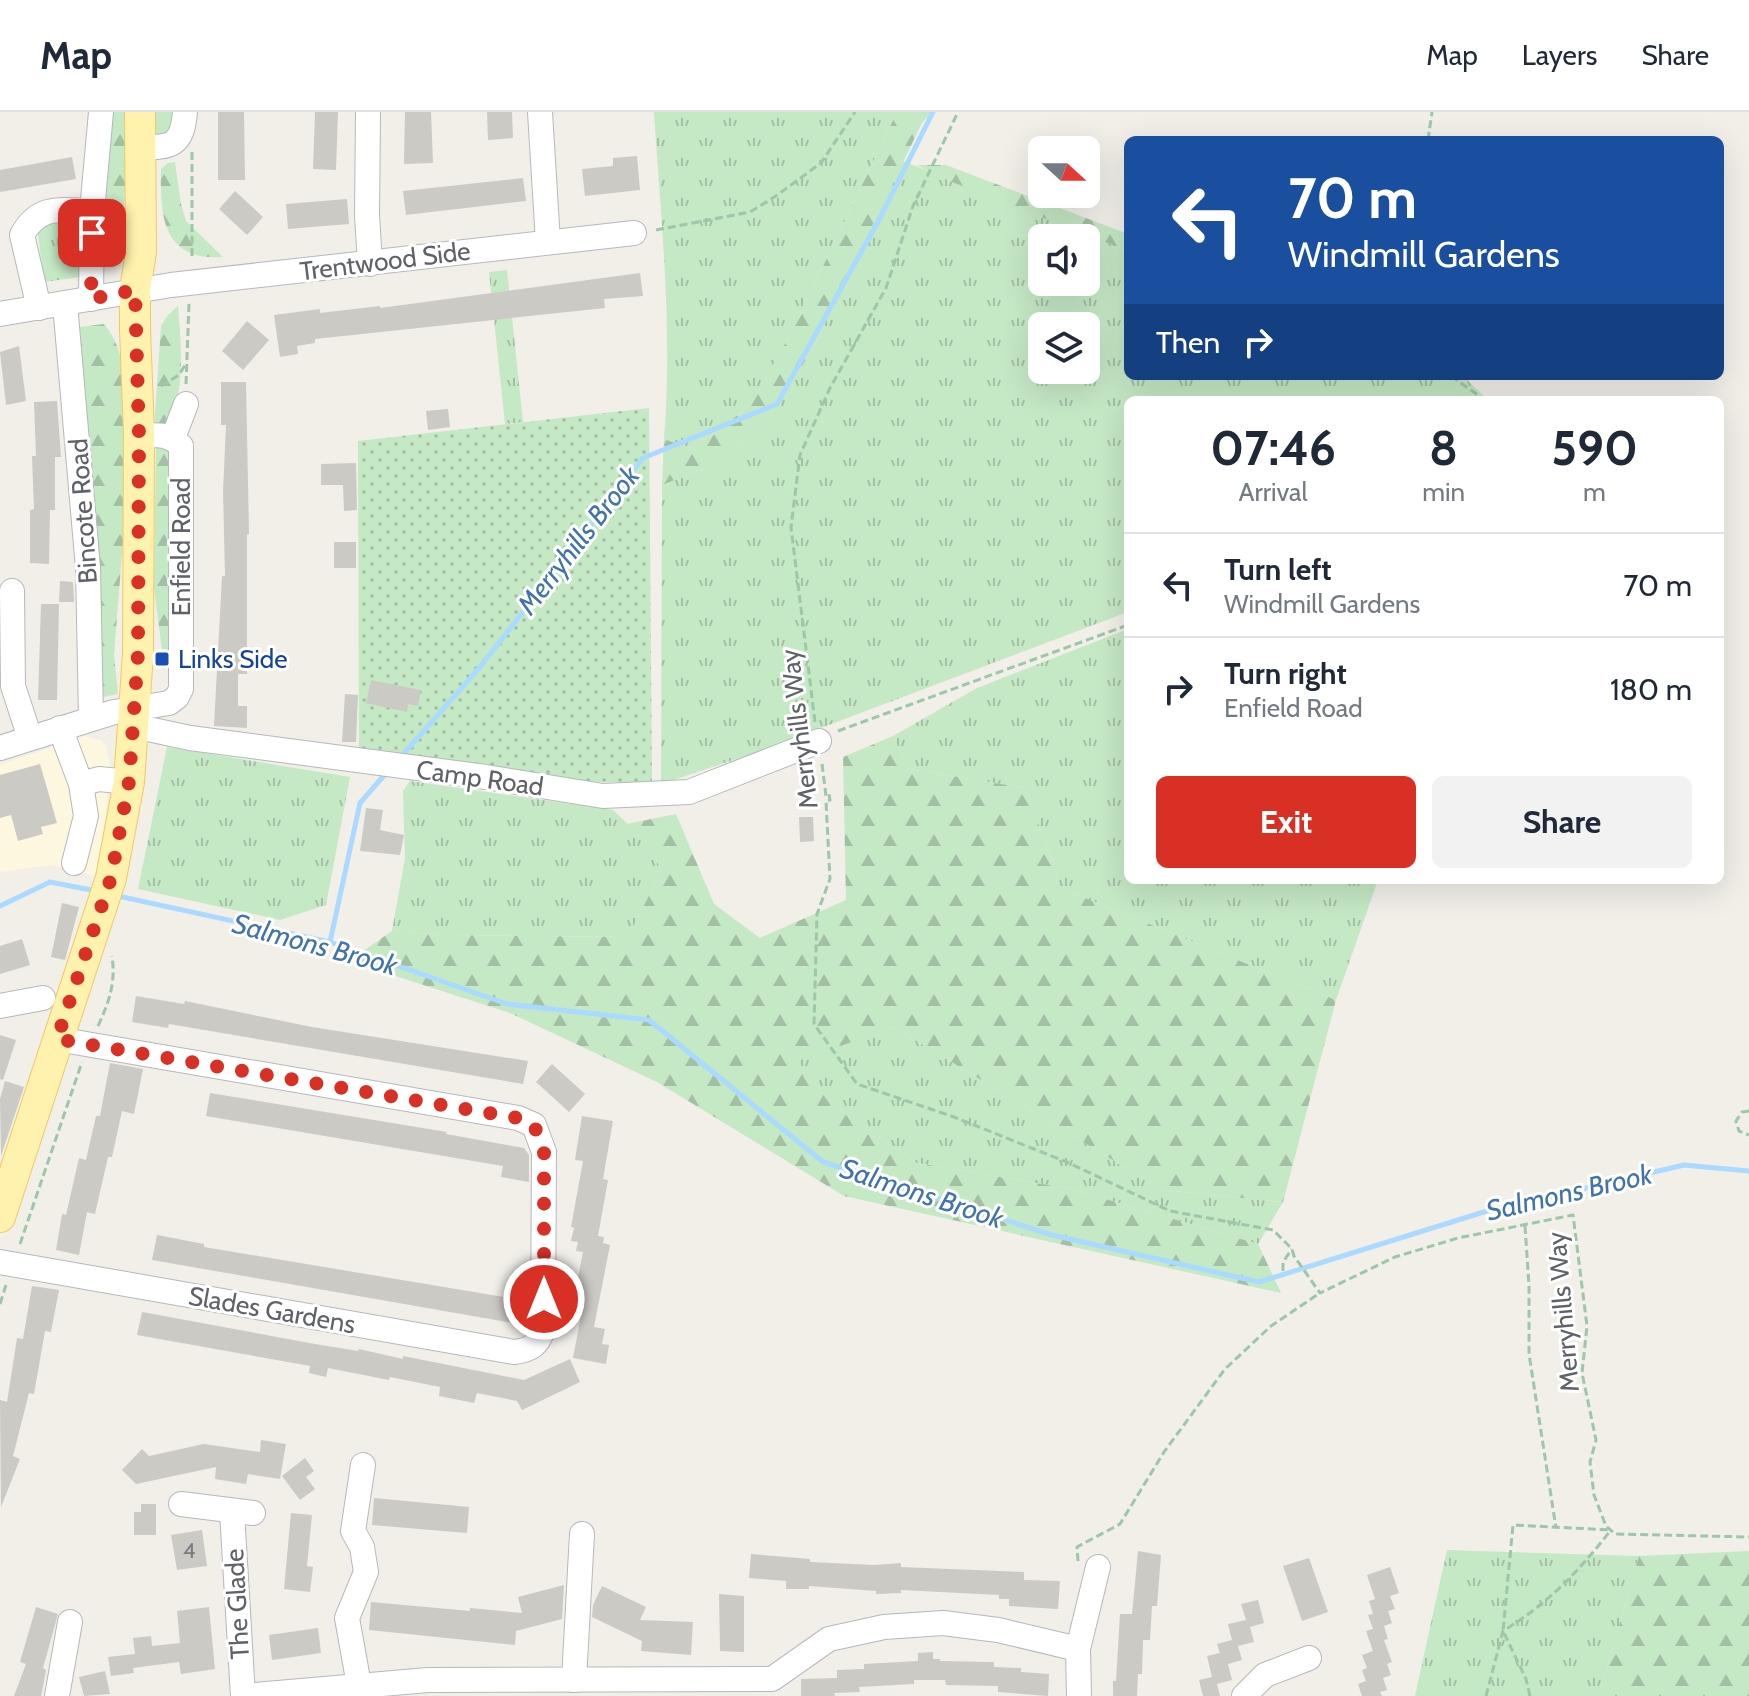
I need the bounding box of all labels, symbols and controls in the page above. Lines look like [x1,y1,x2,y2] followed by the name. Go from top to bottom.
[40,32,112,79] text: Map
[1426,38,1478,72] text: Map
[1522,38,1597,72] text: Layers
[1641,38,1709,72] text: Share
[1028,136,1100,208] north arrow
[1028,136,1100,384] map controls
[1288,164,1417,232] text: 70 m
[1156,168,1260,272] icon: left
[58,199,126,267] pin
[70,211,114,255] icon: arrive
[1028,224,1100,296] button: sound
[1288,232,1560,276] text: Windmill Gardens
[298,235,472,287] street label: Trentwood Side
[1028,312,1100,384] button: layers
[1236,320,1280,364] icon: right
[1156,324,1220,361] text: Then
[1210,419,1336,477] text: 07:46
[1429,419,1458,477] text: 8
[1551,419,1638,477] text: 590
[62,437,104,585] street label: Bincote Road
[509,458,647,621] water label: Merryhills Brook
[1238,476,1308,508] text: Arrival
[1422,476,1465,508] text: min
[1583,476,1606,508] text: m
[165,478,197,616] street label: Enfield Road
[1224,551,1332,588] text: Turn left
[1156,563,1200,607] icon: left
[1623,567,1692,604] text: 70 m
[1224,588,1420,620] text: Windmill Gardens
[178,643,288,675] place label: Links Side
[773,647,825,811] street label: Merryhills Way
[153,650,171,668] marker: Links Side
[1224,655,1347,692] text: Turn right
[1156,667,1200,711] icon: right
[1610,671,1692,708] text: 180 m
[1224,692,1363,724] text: Enfield Road
[414,753,546,803] street label: Camp Road
[1156,776,1416,868] button: Exit
[1432,776,1692,868] button: Share
[229,906,402,983] water label: Salmons Brook
[836,1151,1009,1236] water label: Salmons Brook
[1483,1156,1656,1228] water label: Salmons Brook
[1540,1231,1586,1393] street label: Merryhills Way
[502,1257,586,1341] position arrow
[186,1280,358,1340] street label: Slades Gardens
[183,1537,196,1564] house number: 4
[218,1548,256,1660] street label: The Glade

